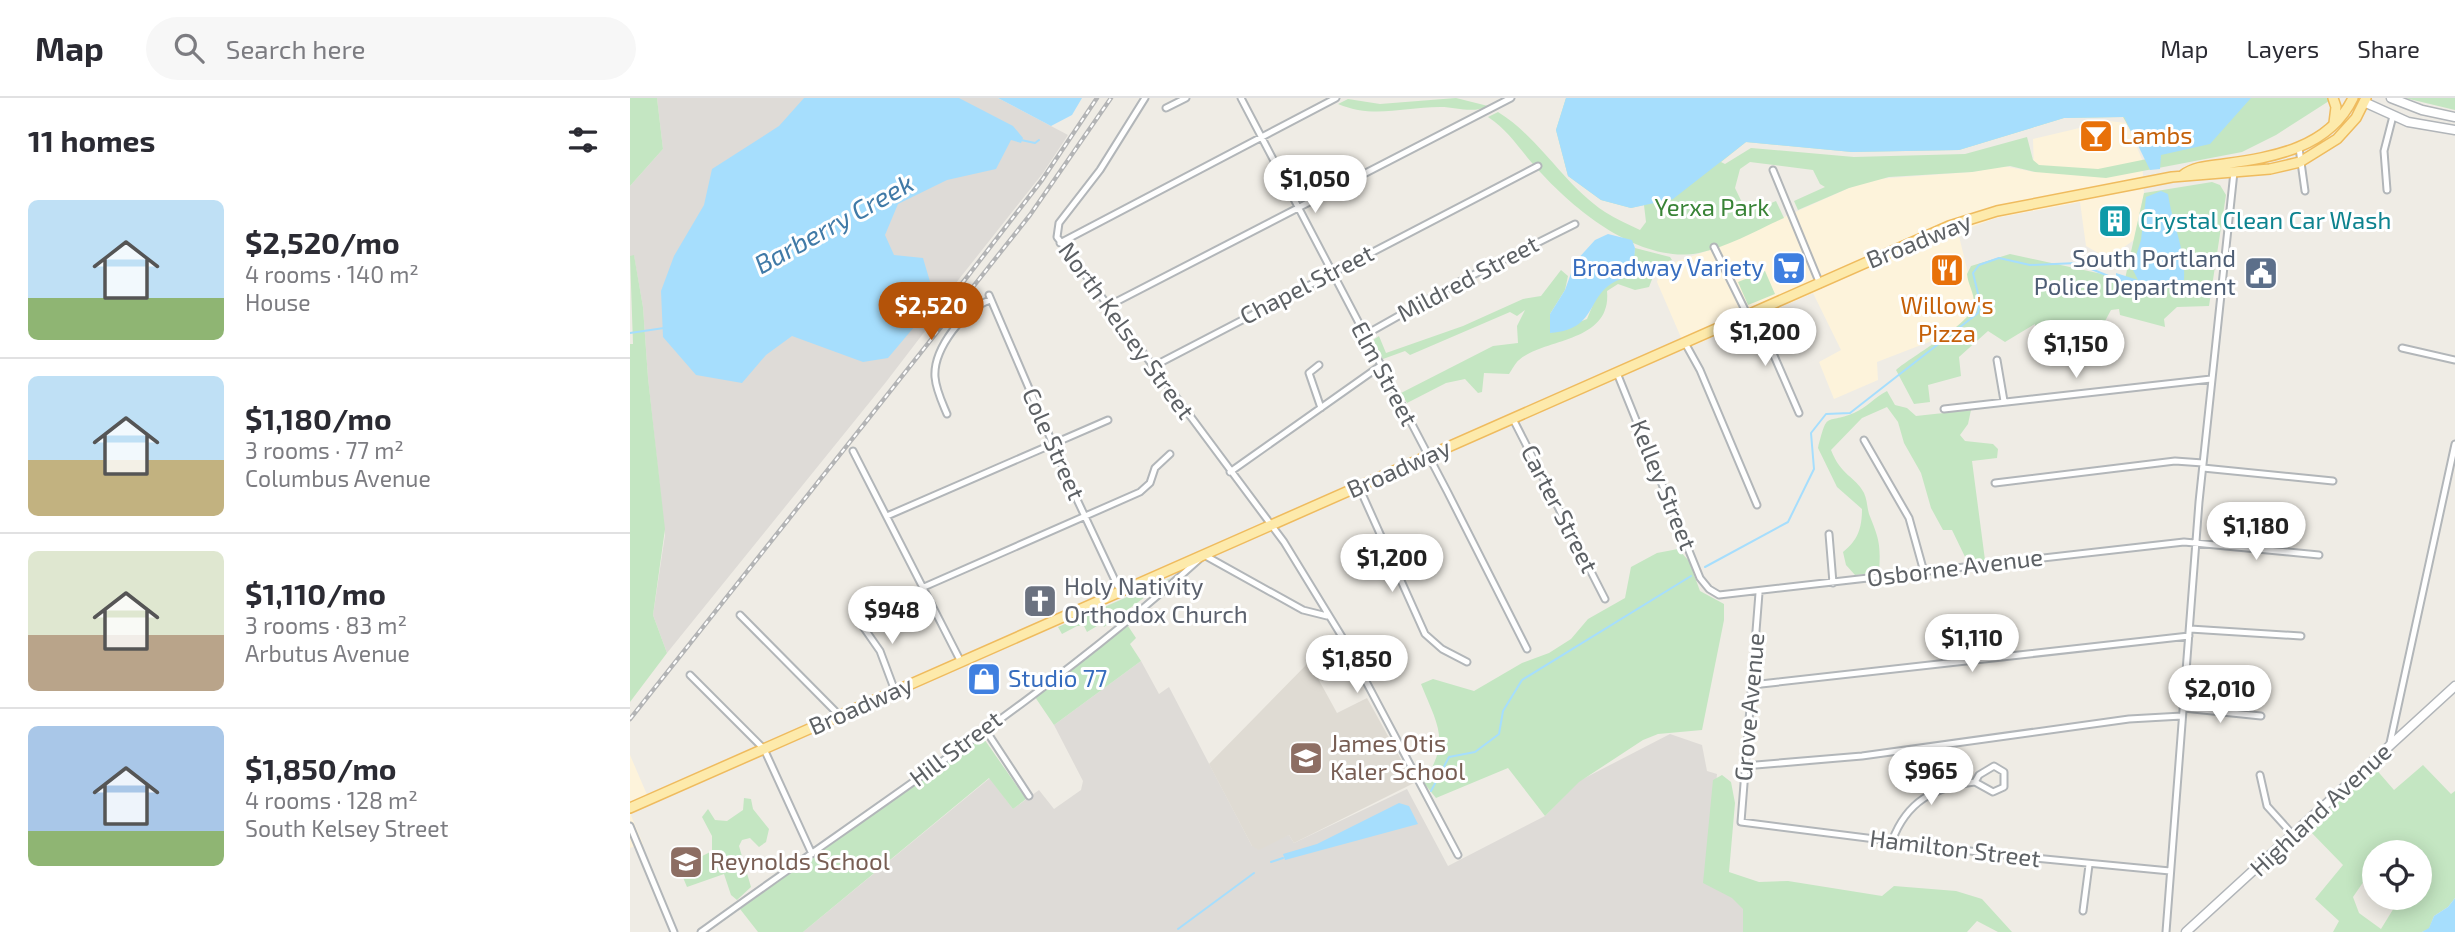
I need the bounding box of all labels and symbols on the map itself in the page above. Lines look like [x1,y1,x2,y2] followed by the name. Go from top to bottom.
[2077,117,2115,155] bar icon: Lambs
[2120,120,2192,149] place label: Lambs
[1258,156,1372,215] pin: $1,050
[748,166,919,280] water label: Barberry Creek
[1655,192,1769,221] park label: Yerxa Park
[2096,202,2134,240] building icon: Crystal Clean Car Wash
[1862,205,1975,274] street label: Broadway
[2140,205,2391,234] place label: Crystal Clean Car Wash
[1392,228,1543,327] street label: Mildred Street
[1053,236,1201,424] street label: North Kelsey Street
[1235,238,1378,330] street label: Chapel Street
[2034,243,2236,300] place label: South Portland Police Department
[1770,249,1808,287] supermarket icon: Broadway Variety
[1928,251,1966,289] restaurant icon: Willow's Pizza
[1572,252,1764,281] place label: Broadway Variety
[2242,254,2280,292] public building icon: South Portland Police Department
[874,282,988,342] pin: $2,520
[1900,290,1994,347] place label: Willow's Pizza
[1708,308,1822,368] pin: $1,200
[1346,316,1425,430] street label: Elm Street
[2019,320,2133,380] pin: $1,150
[1017,383,1092,504] street label: Cole Street
[1625,415,1704,554] street label: Kelley Street
[1342,432,1455,503] street label: Broadway
[1516,440,1605,577] street label: Carter Street
[2199,503,2313,562] pin: $1,180
[1335,534,1449,594] pin: $1,200
[1865,541,2045,592] street label: Osborne Avenue
[1064,571,1248,628] place label: Holy Nativity Orthodox Church
[1021,582,1059,620] church icon: Holy Nativity Orthodox Church
[851,587,933,646] pin: $948
[1915,614,2029,674] pin: $1,110
[1728,632,1769,782] street label: Grove Avenue
[1300,636,1414,695] pin: $1,850
[965,660,1003,698] shop icon: Studio 77
[1008,663,1107,692] place label: Studio 77
[2163,666,2277,725] pin: $2,010
[804,669,917,740] street label: Broadway
[903,704,1007,792] street label: Hill Street
[1330,728,1465,785] place label: James Otis Kaler School
[2243,736,2397,882] street label: Highland Avenue
[1287,739,1325,777] school or university icon: James Otis Kaler School
[1890,748,1972,807] pin: $965
[1868,823,2042,872] street label: Hamilton Street
[667,843,705,881] school or university icon: Reynolds School
[710,846,890,875] place label: Reynolds School

